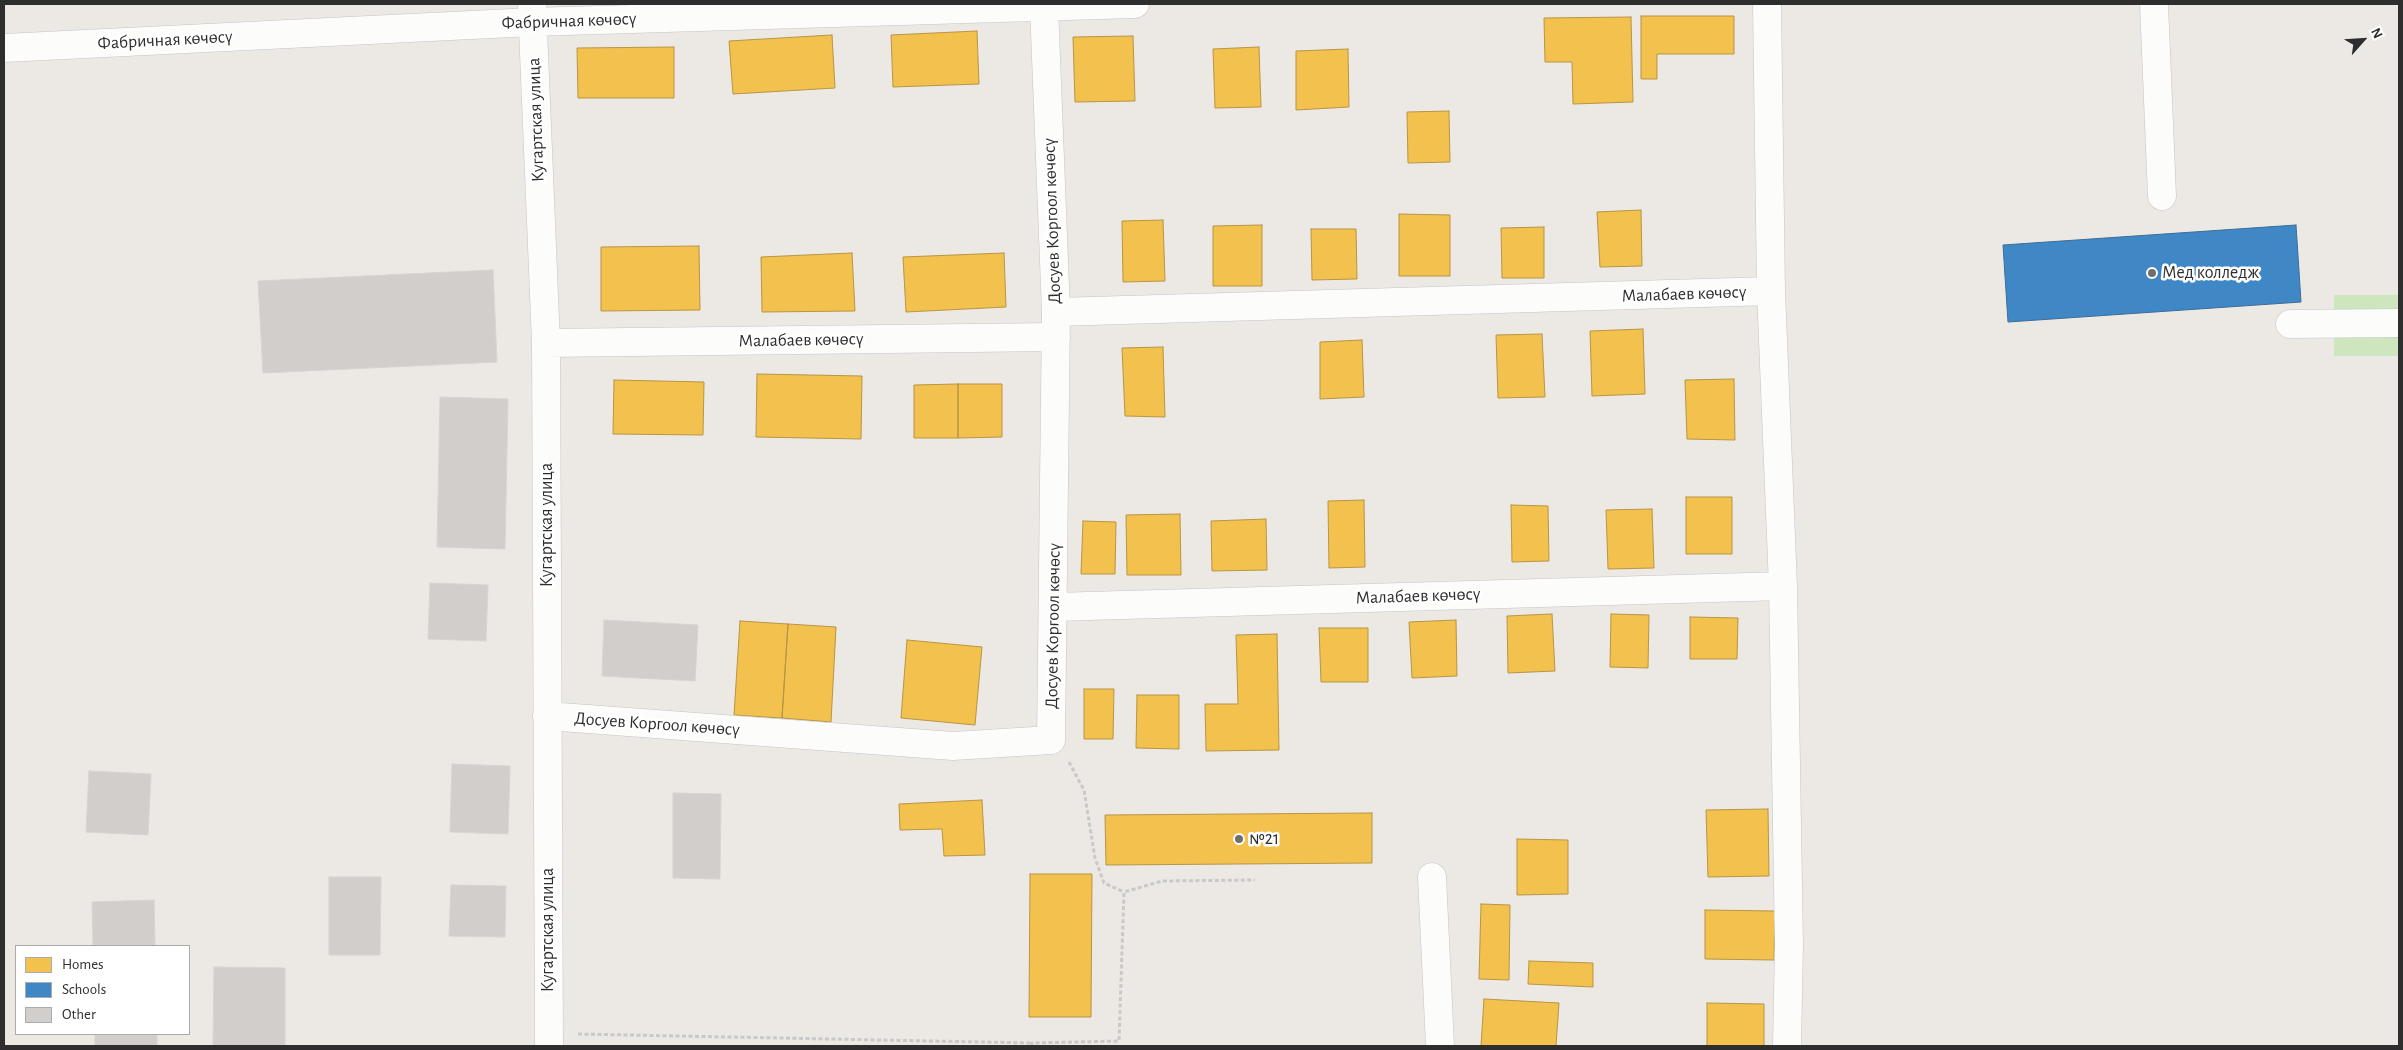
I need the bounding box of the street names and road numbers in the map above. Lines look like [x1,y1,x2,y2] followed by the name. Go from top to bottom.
[501,8,637,34] street label: Фабричная көчөсү
[97,26,233,54] street label: Фабричная көчөсү
[523,57,549,183] street label: Кугартская улица
[1038,138,1066,304] street label: Досуев Коргоол көчөсү
[1621,281,1747,307] street label: Малабаев көчөсү
[738,328,864,352] street label: Малабаев көчөсү
[536,463,558,587] street label: Кугартская улица
[1041,543,1065,709] street label: Досуев Коргоол көчөсү
[1355,583,1481,609] street label: Малабаев көчөсү
[574,707,740,741] street label: Досуев Коргоол көчөсү
[537,868,559,992] street label: Кугартская улица

